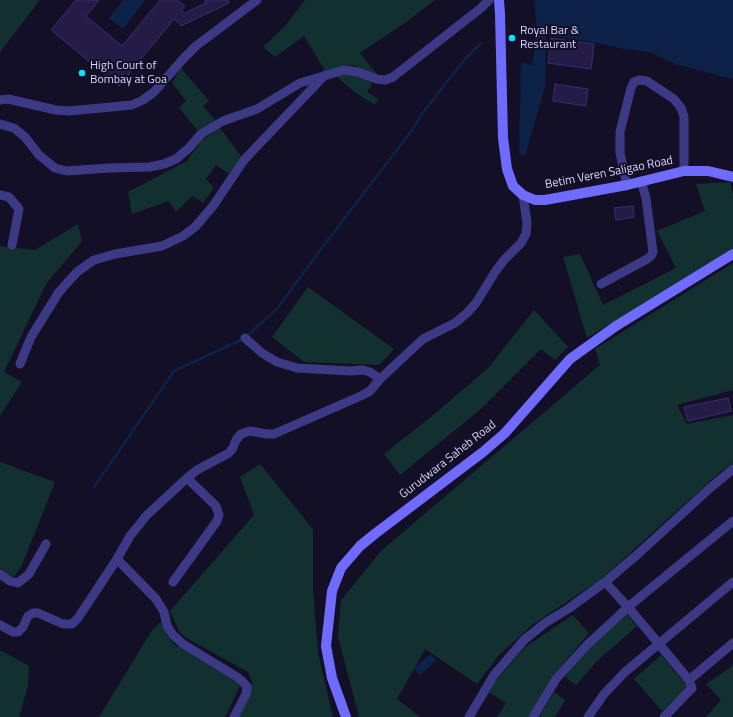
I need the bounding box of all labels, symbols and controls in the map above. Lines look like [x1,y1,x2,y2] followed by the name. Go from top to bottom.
[520,24,579,52] place label: Royal Bar & Restaurant
[507,33,517,43] marker: Royal Bar & Restaurant
[90,59,167,87] place label: High Court of Bombay at Goa
[77,68,87,78] marker: High Court of Bombay at Goa
[544,154,674,192] street label: Betim Veren Saligao Road
[397,418,499,502] street label: Gurudwara Saheb Road

